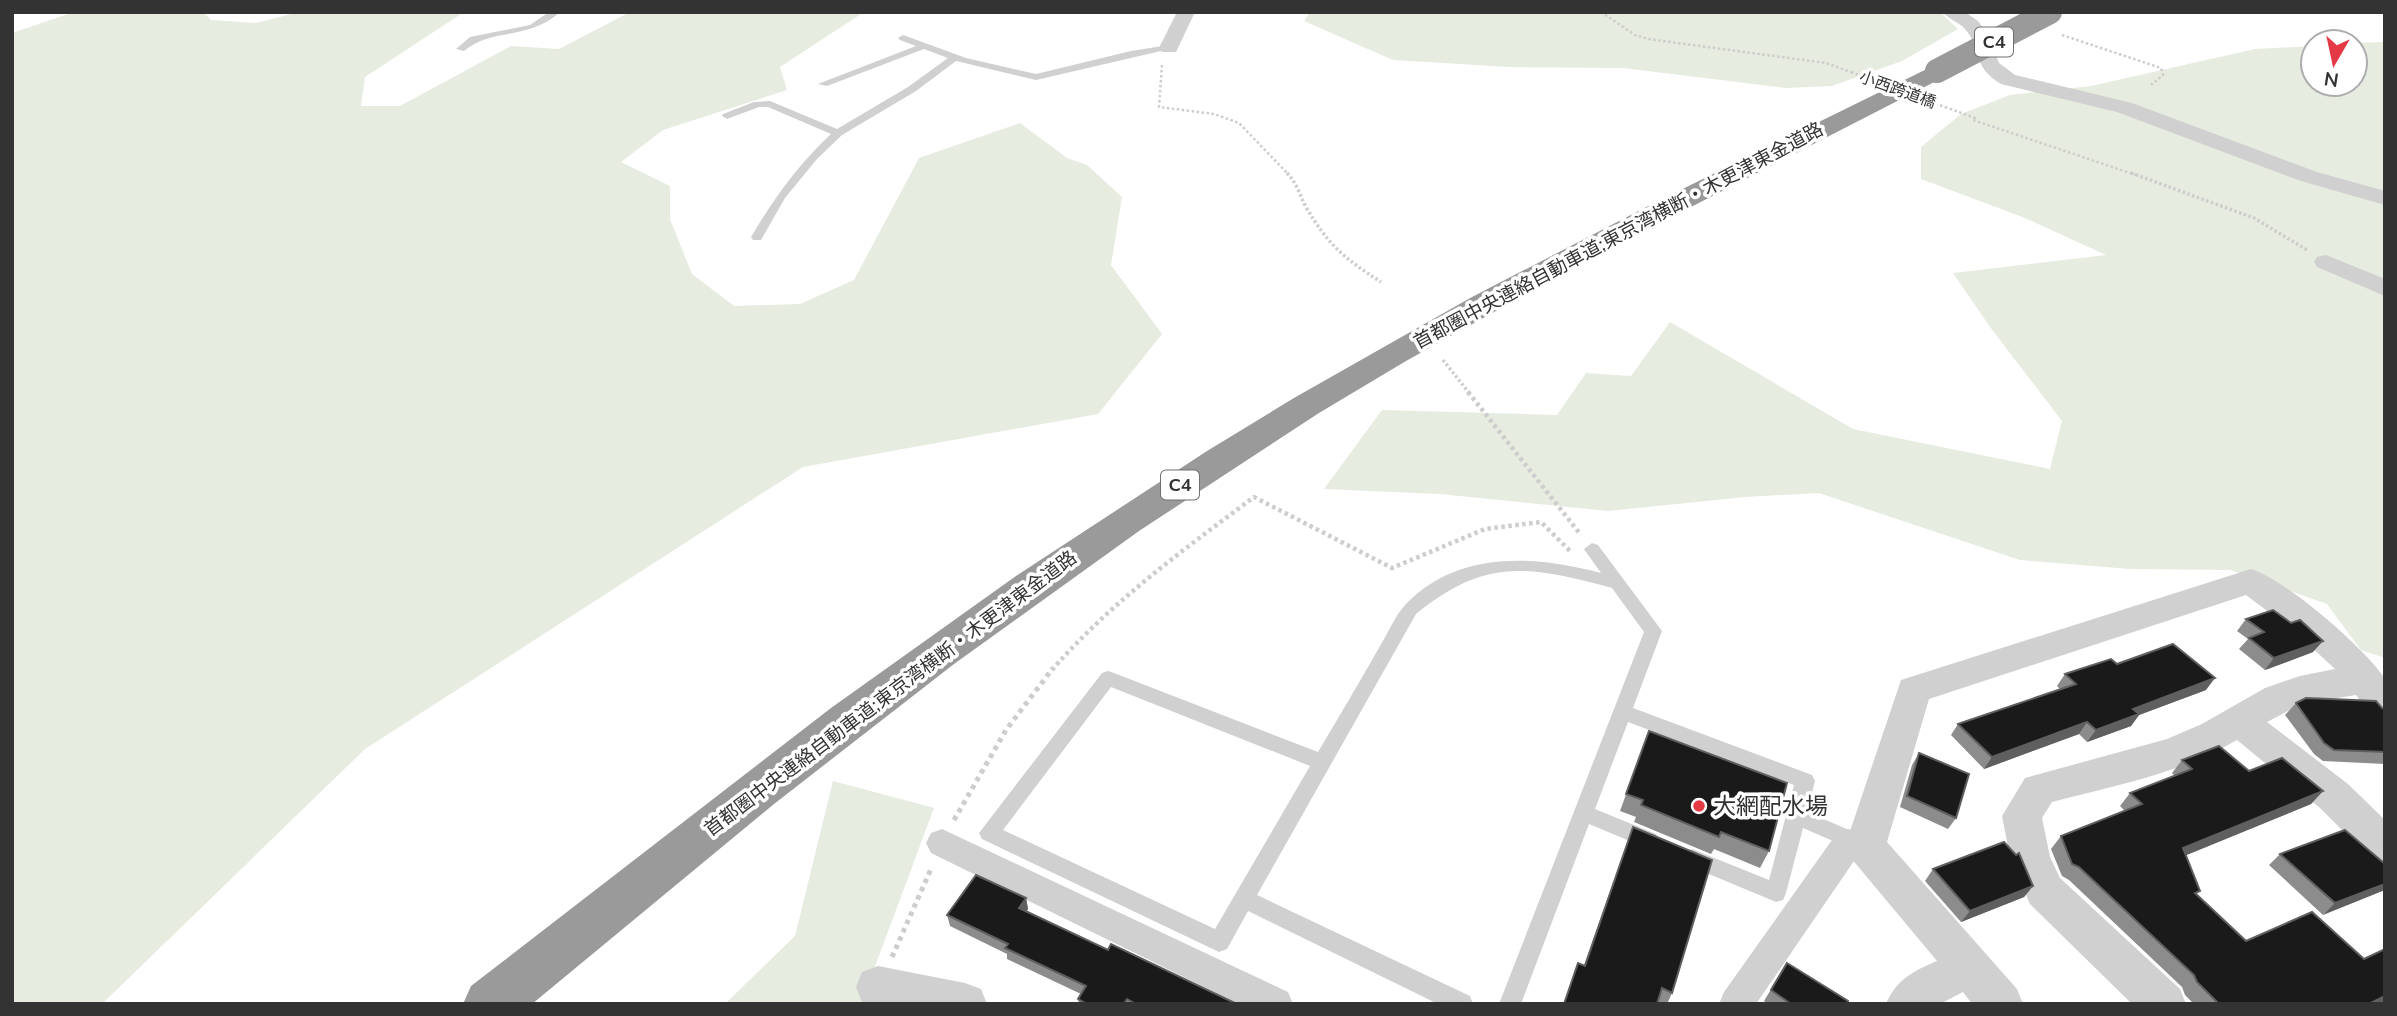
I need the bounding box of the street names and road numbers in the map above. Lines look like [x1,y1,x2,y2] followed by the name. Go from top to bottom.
[1975,28,2013,56] road number: C4
[1857,66,1939,112] street label: 小西跨道橋
[1409,116,1827,354] street label: 首都圏中央連絡自動車道;東京湾横断・木更津東金道路
[1161,471,1199,500] road number: C4
[699,545,1081,841] street label: 首都圏中央連絡自動車道;東京湾横断・木更津東金道路

